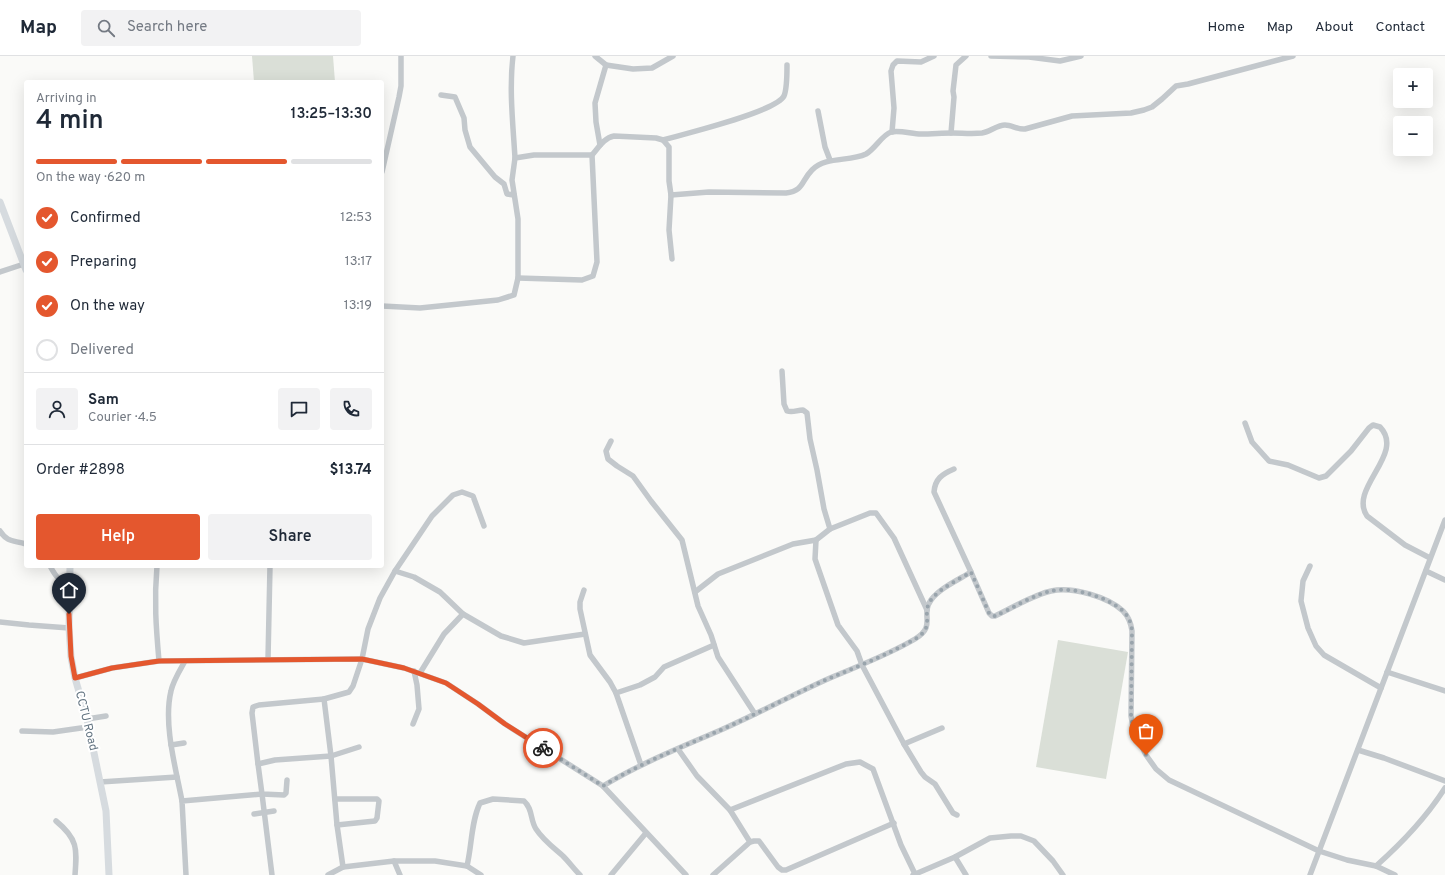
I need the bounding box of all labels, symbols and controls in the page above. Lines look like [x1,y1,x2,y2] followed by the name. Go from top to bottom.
[81,10,361,46] search box
[20,16,57,40] text: Map
[95,17,117,39] icon: search
[127,18,207,37] text: Search here
[1208,19,1245,36] text: Home
[1267,19,1293,36] text: Map
[1315,19,1354,36] text: About
[1376,19,1425,36] text: Contact
[1393,68,1433,156] map controls
[1393,68,1433,108] button: +
[36,91,97,107] text: Arriving in
[36,105,104,138] text: 4 min
[291,105,372,124] text: 13:25–13:30
[1393,116,1433,156] button: −
[36,170,145,186] text: On the way · 620 m
[36,207,58,229] icon: check
[70,209,141,228] text: Confirmed
[340,210,372,226] text: 12:53
[36,251,58,273] icon: check
[70,253,137,272] text: Preparing
[345,254,372,270] text: 13:17
[36,295,58,317] icon: check
[70,297,145,316] text: On the way
[344,298,372,314] text: 13:19
[70,341,134,360] text: Delivered
[36,388,78,430] button: person
[278,388,320,430] button: chat
[330,388,372,430] button: phone
[88,391,119,410] text: Sam
[88,410,157,426] text: Courier · 4.5
[36,461,125,480] text: Order #2898
[329,461,372,480] text: $13.74
[36,514,200,560] button: Help
[208,514,372,560] button: Share
[52,573,86,614] pin
[58,579,80,601] icon: home
[71,689,101,753] street label: CCTU Road
[1129,714,1163,755] pin
[1135,720,1157,742] icon: bag
[523,728,563,768] courier
[532,737,554,759] icon: bike

